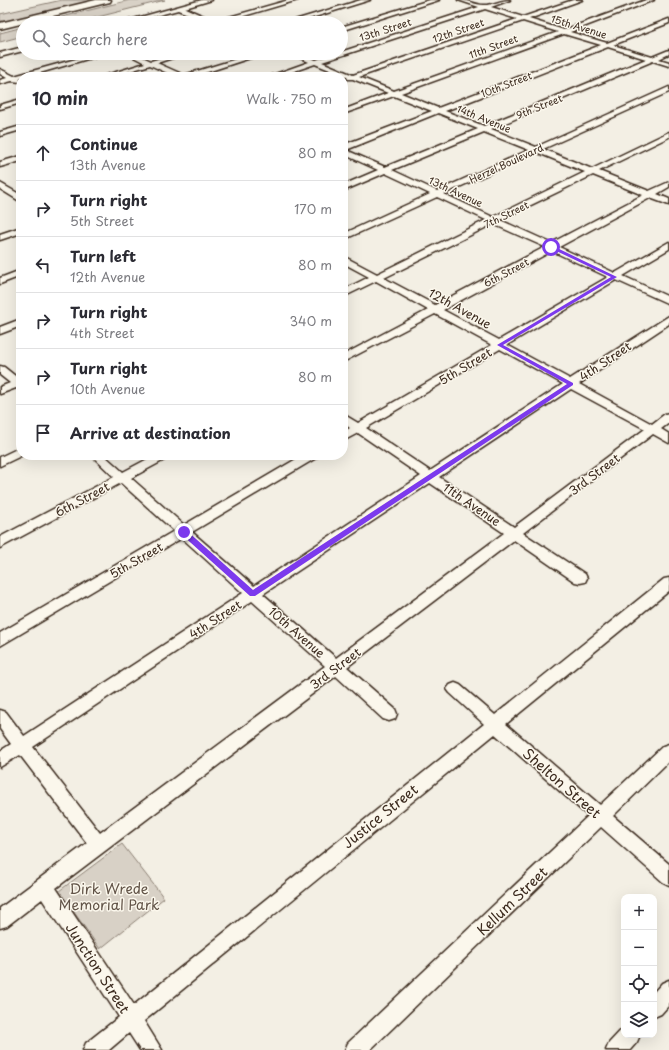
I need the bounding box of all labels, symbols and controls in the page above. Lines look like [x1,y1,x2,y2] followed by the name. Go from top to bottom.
[549,10,609,42] street label: 15th Avenue
[357,14,413,44] street label: 13th Street
[430,14,486,46] street label: 12th Street
[16,16,348,60] search box
[30,27,52,49] icon: search
[62,27,148,50] text: Search here
[466,30,520,62] street label: 11th Street
[478,67,534,101] street label: 10th Street
[32,85,88,111] text: 10 min
[246,89,332,108] text: Walk · 750 m
[514,90,564,122] street label: 9th Street
[455,100,514,136] street label: 14th Avenue
[70,132,138,155] text: Continue
[467,139,545,187] street label: Herzel Boulevard
[32,142,54,164] icon: ahead
[298,143,332,162] text: 80 m
[70,155,146,174] text: 13th Avenue
[426,172,486,210] street label: 13th Avenue
[70,188,147,211] text: Turn right
[481,197,531,231] street label: 7th Street
[32,198,54,220] icon: right
[294,199,332,218] text: 170 m
[70,211,134,230] text: 5th Street
[542,238,560,256] route start
[70,244,136,267] text: Turn left
[32,254,54,276] icon: left
[481,254,531,290] street label: 6th Street
[298,255,332,274] text: 80 m
[70,267,145,286] text: 12th Avenue
[425,283,495,333] street label: 12th Avenue
[70,300,147,323] text: Turn right
[32,310,54,332] icon: right
[289,311,332,330] text: 340 m
[70,323,134,342] text: 4th Street
[575,337,635,385] street label: 4th Street
[435,343,495,389] street label: 5th Street
[70,356,147,379] text: Turn right
[32,366,54,388] icon: right
[298,367,332,386] text: 80 m
[70,379,145,398] text: 10th Avenue
[70,421,231,444] text: Arrive at destination
[32,422,54,444] icon: arrive
[565,449,623,499] street label: 3rd Street
[52,477,112,521] street label: 6th Street
[439,478,505,530] street label: 11th Avenue
[175,523,193,541] route end
[106,537,166,583] street label: 5th Street
[185,595,245,643] street label: 4th Street
[265,602,330,662] street label: 10th Avenue
[306,643,364,693] street label: 3rd Street
[518,743,606,823] street label: Shelton Street
[338,779,423,853] street label: Justice Street
[472,862,552,940] street label: Kellum Street
[59,878,160,915] park label: Dirk Wrede Memorial Park
[621,894,657,1038] map controls
[621,894,657,930] button: +
[61,919,135,1018] street label: Junction Street
[621,930,657,966] button: −
[621,966,657,1002] button: locate
[621,1002,657,1038] button: layers

